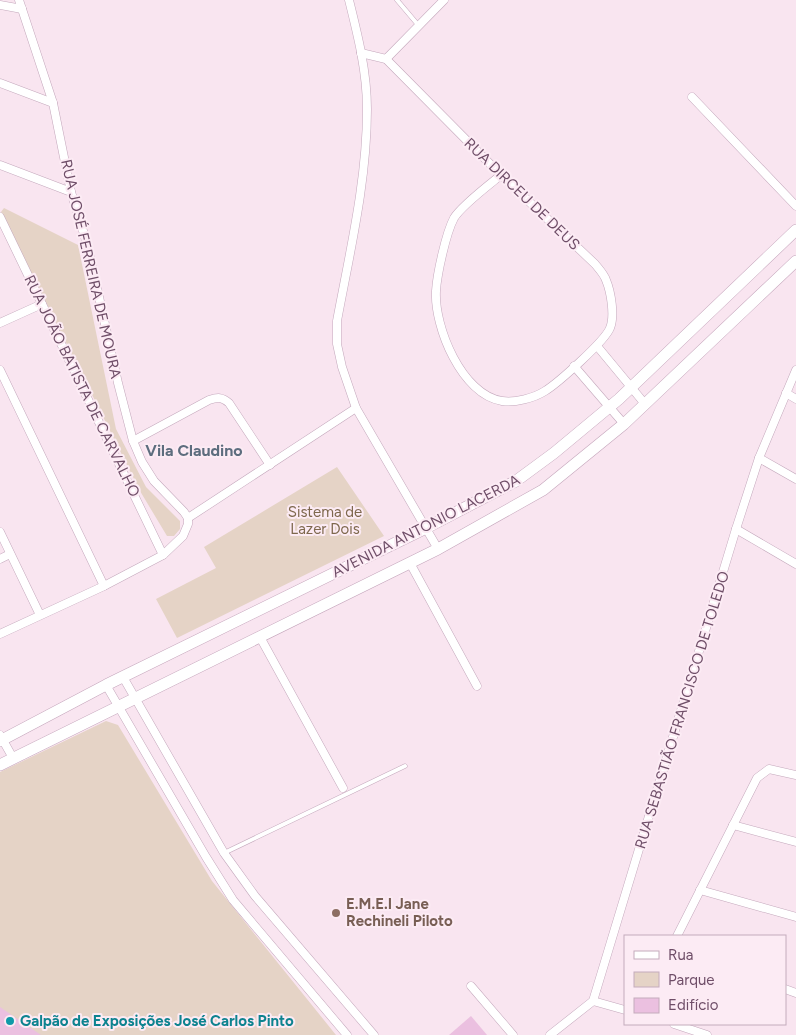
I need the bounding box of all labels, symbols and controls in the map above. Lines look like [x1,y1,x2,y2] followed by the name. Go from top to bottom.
[461,134,583,254] street label: RUA DIRCEU DE DEUS
[57,158,125,380] street label: RUA JOSÉ FERREIRA DE MOURA
[20,272,144,500] street label: RUA JOÃO BATISTA DE CARVALHO
[145,441,243,460] district label: Vila Claudino
[329,471,523,581] street label: AVENIDA ANTONIO LACERDA
[288,503,362,538] park label: Sistema de Lazer Dois
[631,569,733,851] street label: RUA SEBASTIÃO FRANCISCO DE TOLEDO
[346,895,453,930] place label: E.M.E.I Jane Rechineli Piloto
[330,907,342,919] marker: E.M.E.I Jane Rechineli Piloto
[624,935,786,1025] legend
[668,946,693,964] text: Rua
[668,971,715,989] text: Parque
[668,996,719,1014] text: Edifício
[20,1012,294,1030] place label: Galpão de Exposições José Carlos Pinto
[4,1015,16,1027] marker: Galpão de Exposições José Carlos Pinto

